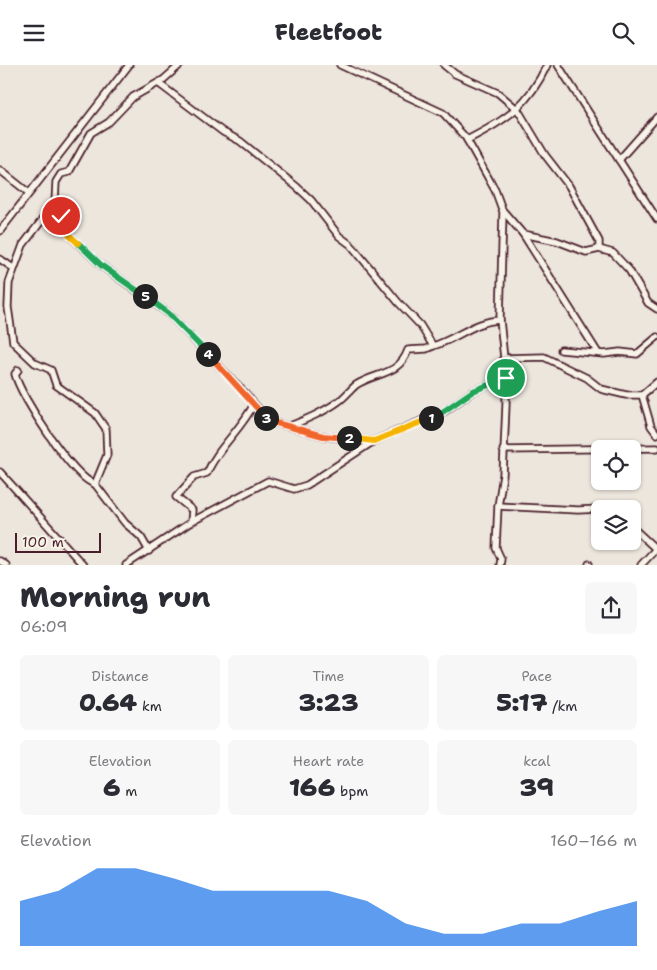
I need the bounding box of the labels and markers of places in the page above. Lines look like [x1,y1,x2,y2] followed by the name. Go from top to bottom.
[40,195,82,237] pin
[132,283,158,309] pin: 5
[196,341,220,367] pin: 4
[485,357,527,399] pin
[254,405,278,431] pin: 3
[418,405,444,431] pin: 1
[336,425,362,451] pin: 2

